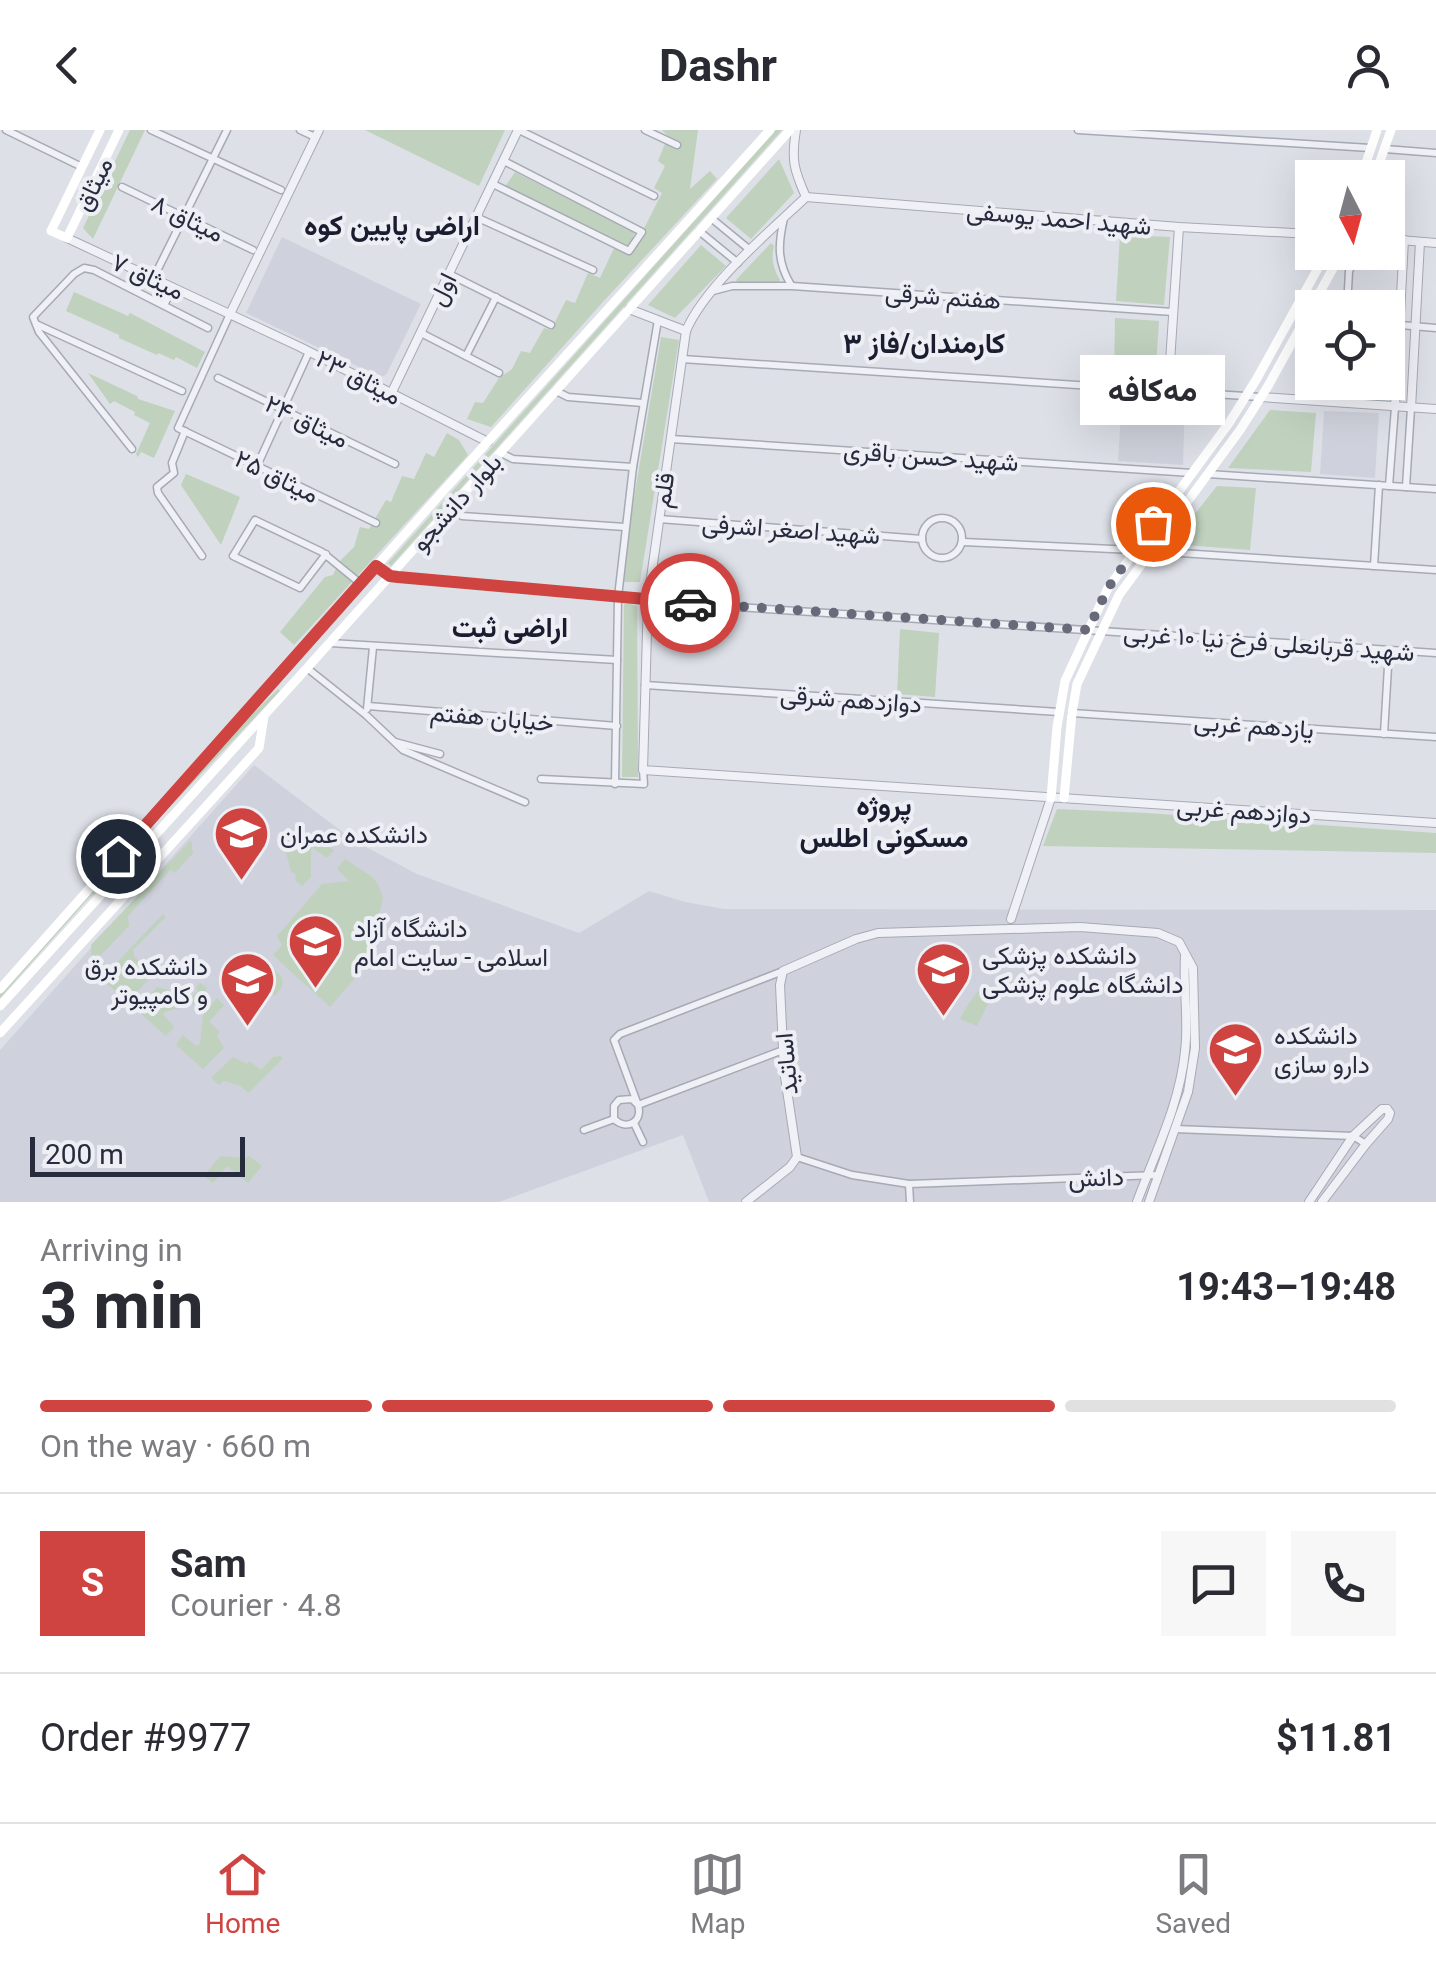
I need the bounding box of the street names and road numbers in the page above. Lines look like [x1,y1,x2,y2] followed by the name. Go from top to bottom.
[68,153,119,216] street label: میثاق
[147,189,229,248] street label: میثاق ۸
[965,196,1153,242] street label: شهید احمد یوسفی
[107,247,189,306] street label: میثاق ۷
[422,268,464,311] street label: اول
[884,278,1002,317] street label: هفتم شرقی
[311,344,406,411] street label: میثاق ۲۳
[260,389,353,454] street label: میثاق ۲۴
[842,436,1019,478] street label: شهید حسن باقری
[230,444,324,509] street label: میثاق ۲۵
[405,448,508,558] street label: بلوار دانشجو
[647,471,682,510] street label: قلم
[701,509,881,551] street label: شهید اصغر اشرفی
[1122,618,1416,669] street label: شهید قربانعلی فرخ نیا ۱۰ غربی
[779,680,923,721] street label: دوازدهم شرقی
[429,698,555,739] street label: خیابان هفتم
[1193,707,1315,746] street label: یازدهم غربی
[1176,791,1312,832] street label: دوازدهم غربی
[769,1032,804,1096] street label: اساتید
[1068,1162,1124,1194] street label: دانش

